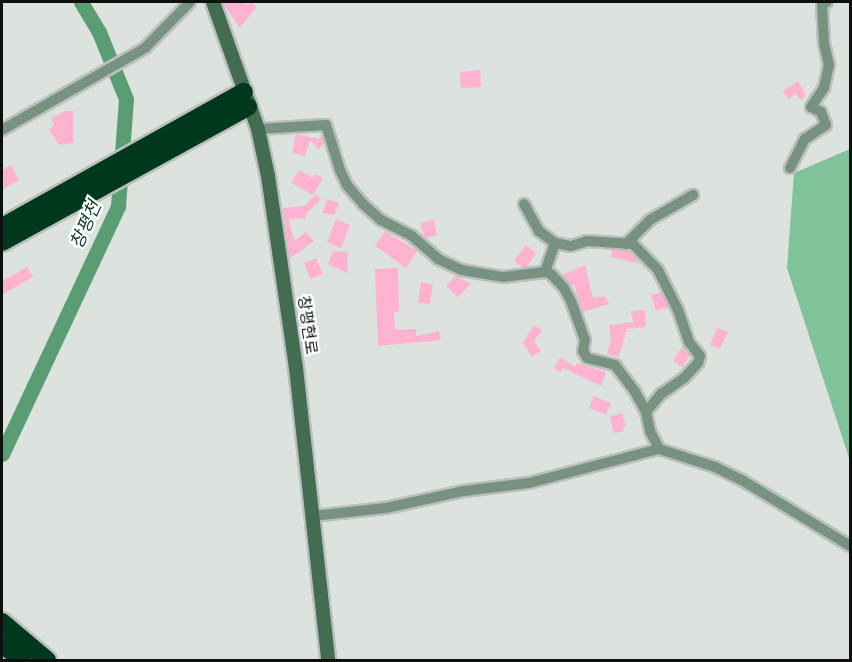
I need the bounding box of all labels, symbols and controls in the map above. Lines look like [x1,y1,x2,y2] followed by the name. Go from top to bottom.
[66,198,106,252] water label: 창평천
[293,295,321,355] street label: 창평현로

